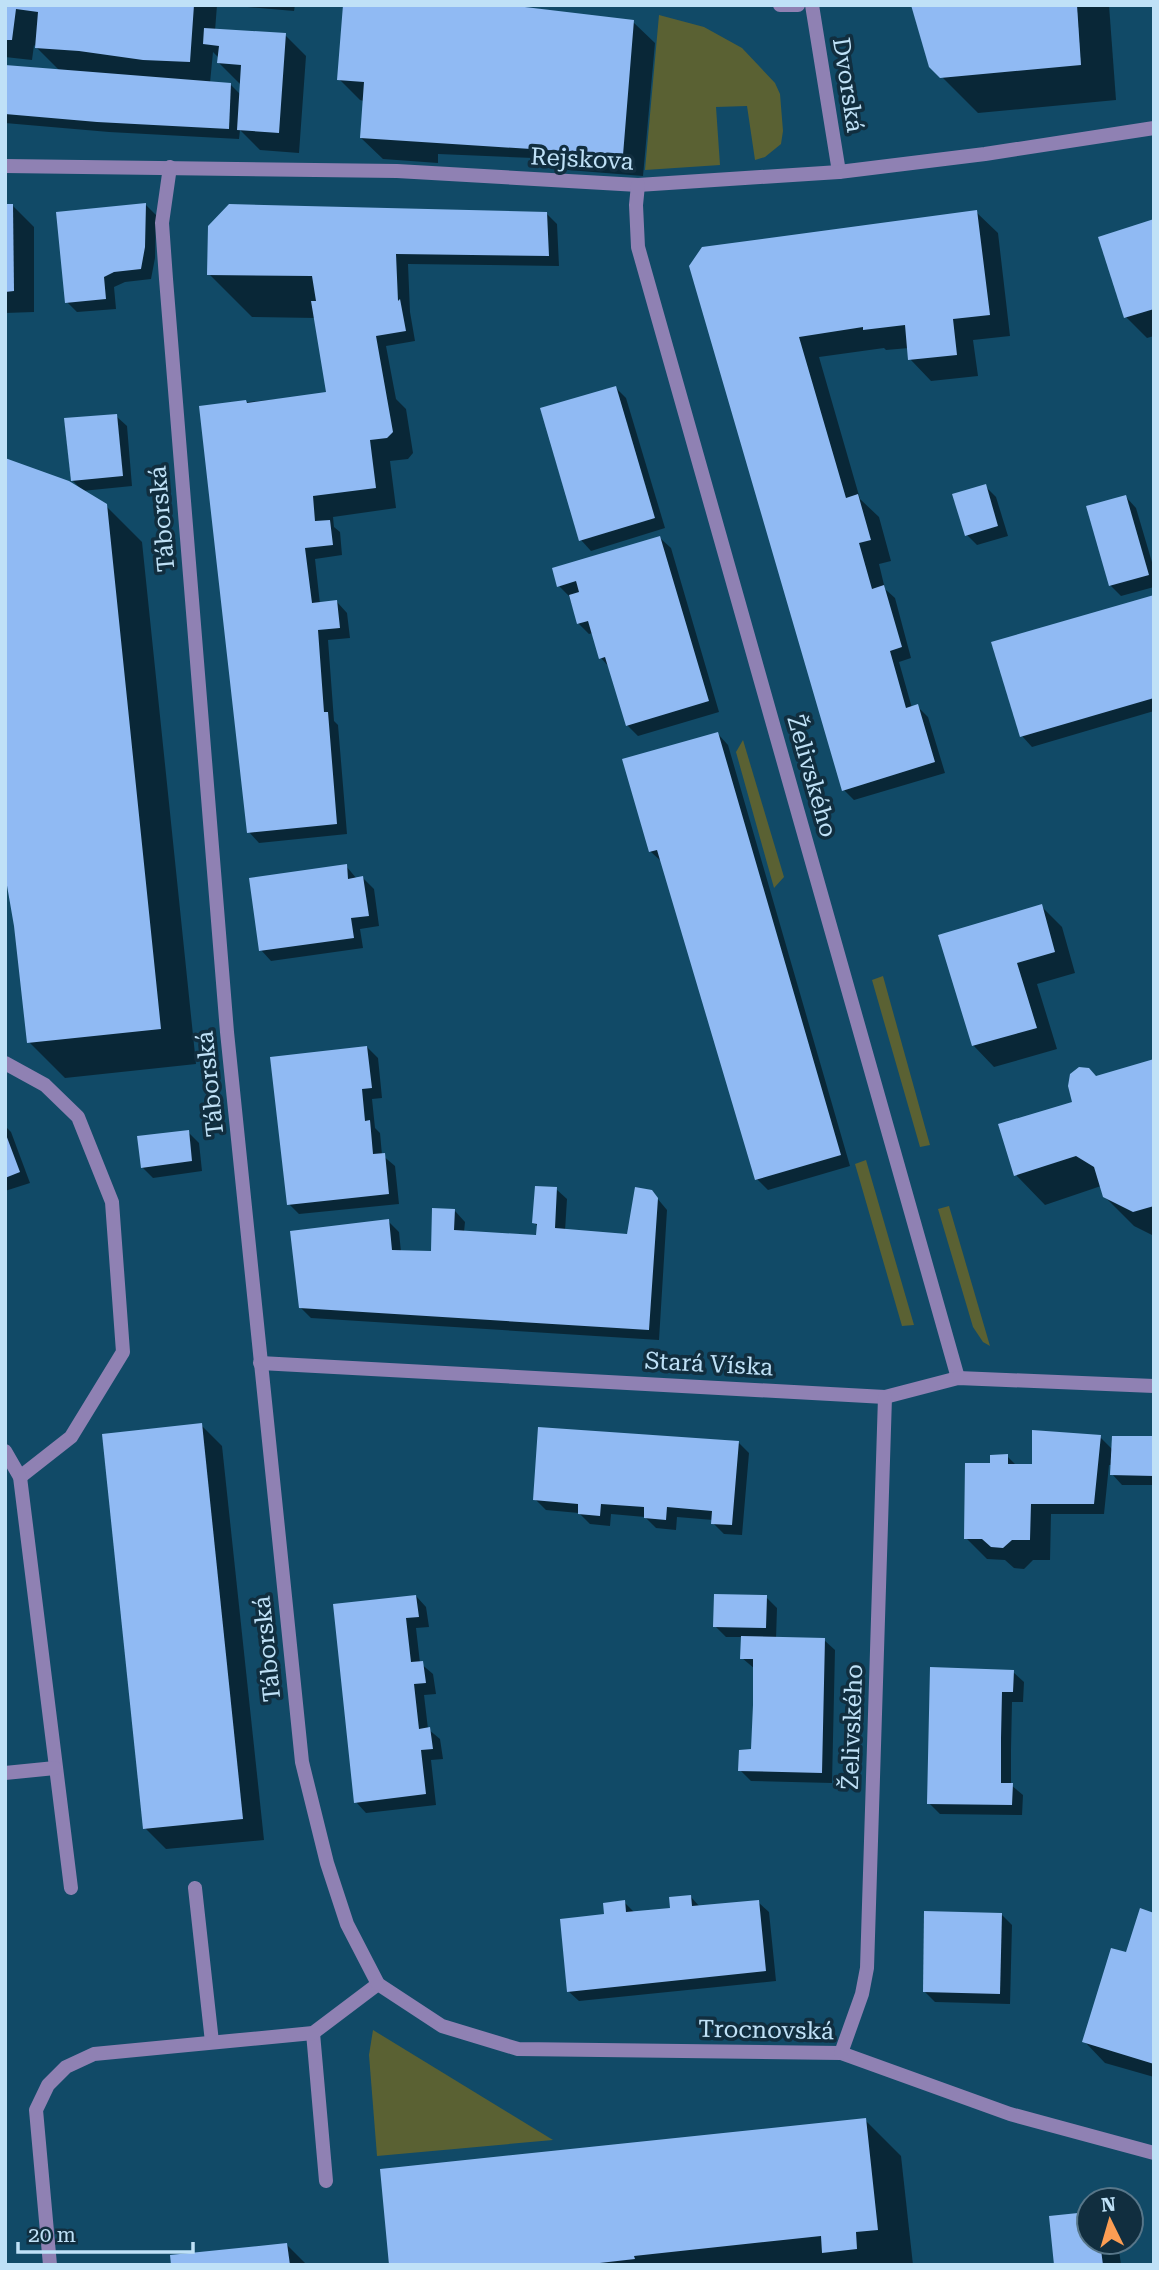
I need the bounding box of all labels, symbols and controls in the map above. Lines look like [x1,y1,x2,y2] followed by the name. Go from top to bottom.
[827,36,869,134] street label: Dvorská
[530,142,634,176] street label: Rejskova
[143,465,181,573] street label: Táborská
[781,711,844,840] street label: Želivského
[191,1030,229,1138] street label: Táborská
[644,1347,774,1381] street label: Stará Víska
[248,1595,286,1703] street label: Táborská
[835,1664,868,1790] street label: Želivského
[698,2015,834,2045] street label: Trocnovská
[1075,2186,1145,2256] north arrow
[1100,2192,1117,2217] text: N
[18,2210,192,2254] scale bar
[28,2223,76,2247] text: 20 m

